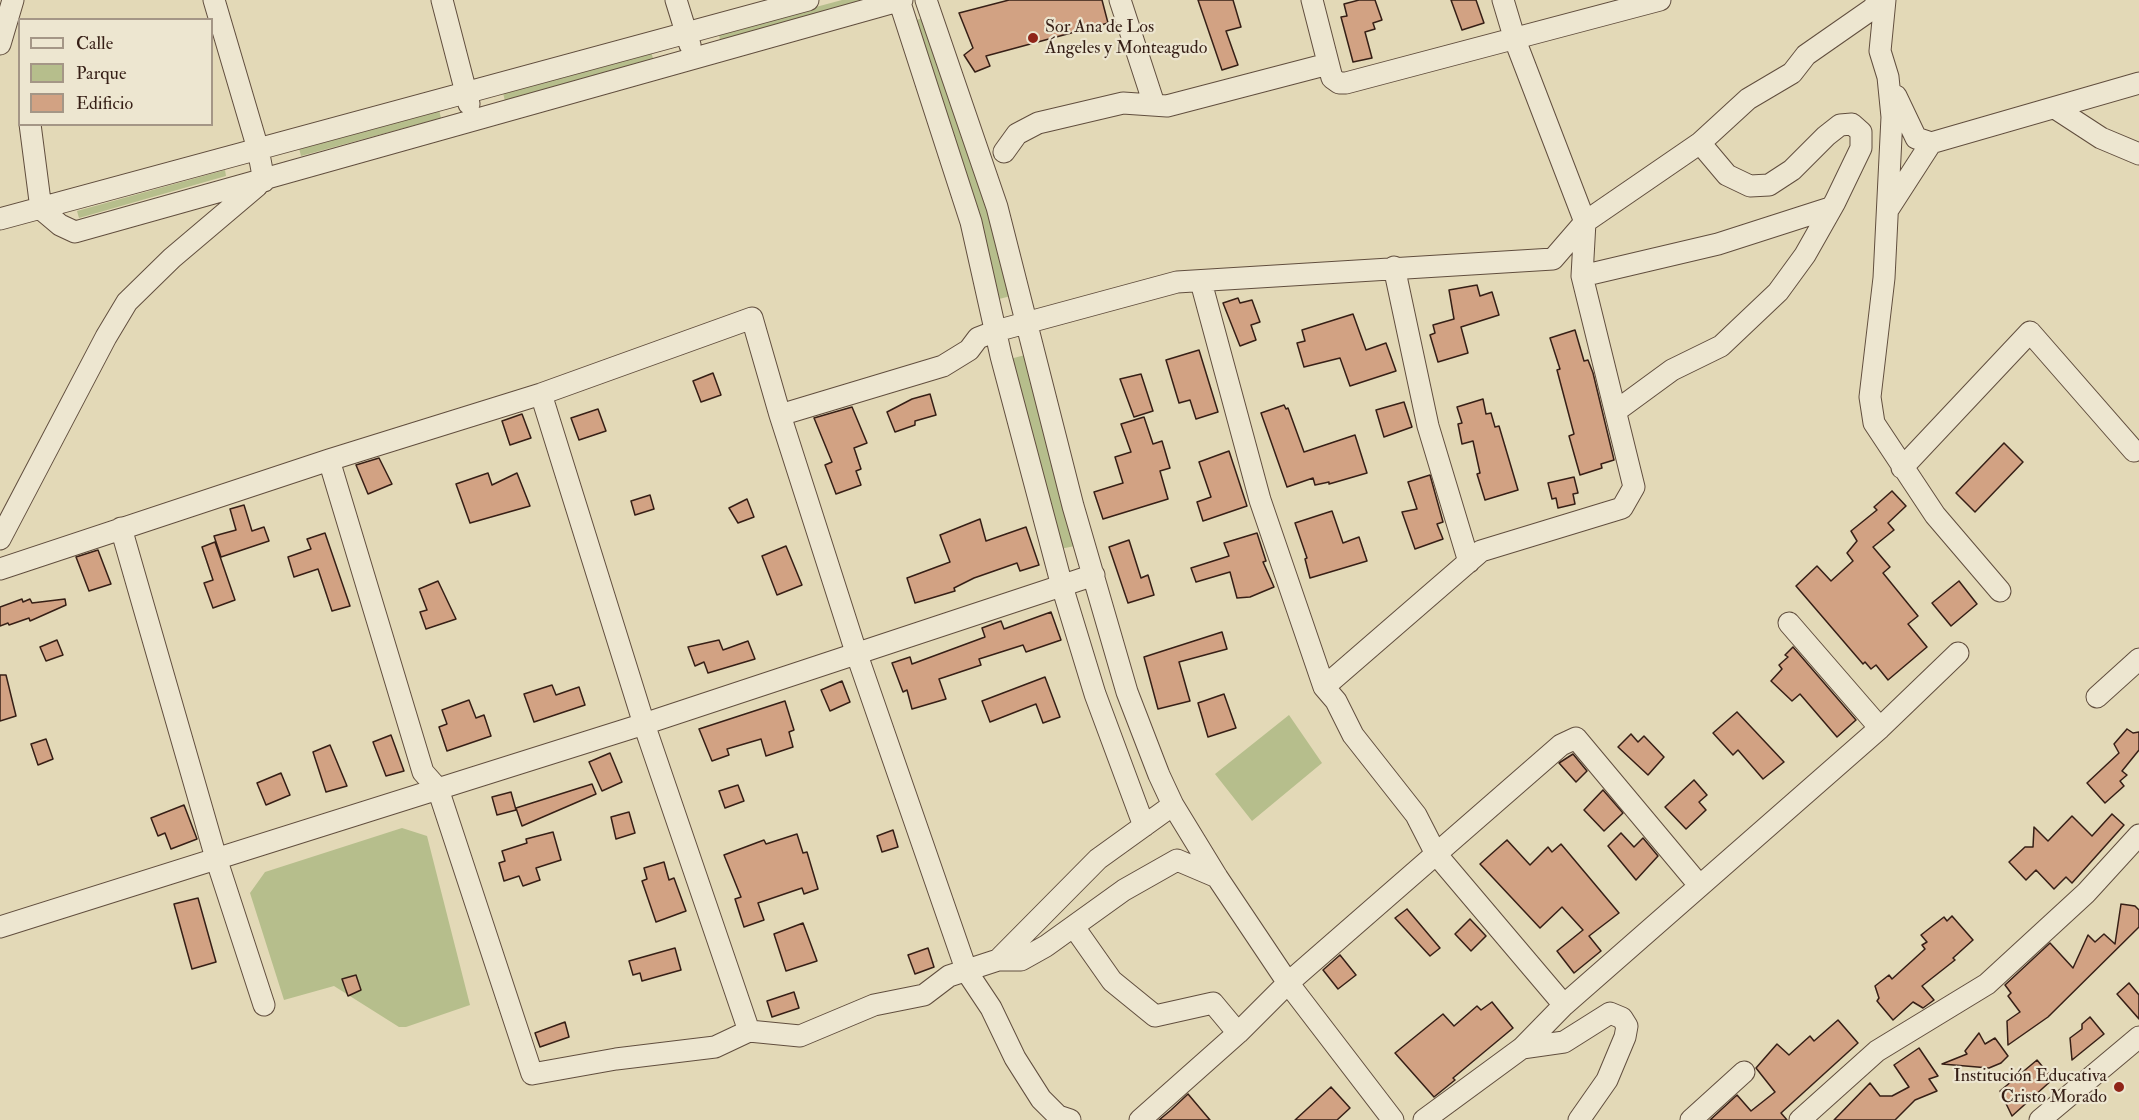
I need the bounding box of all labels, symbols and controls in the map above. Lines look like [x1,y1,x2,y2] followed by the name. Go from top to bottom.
[1045,17,1207,60] place label: Sor Ana de Los Ángeles y Monteagudo
[18,18,213,126] legend
[1026,31,1040,45] marker: Sor Ana de Los Ángeles y Monteagudo
[76,32,113,55] text: Calle
[76,62,126,85] text: Parque
[76,92,133,115] text: Edificio
[1953,1066,2107,1108] place label: Institución Educativa Cristo Morado
[2112,1080,2126,1094] marker: Institución Educativa Cristo Morado

